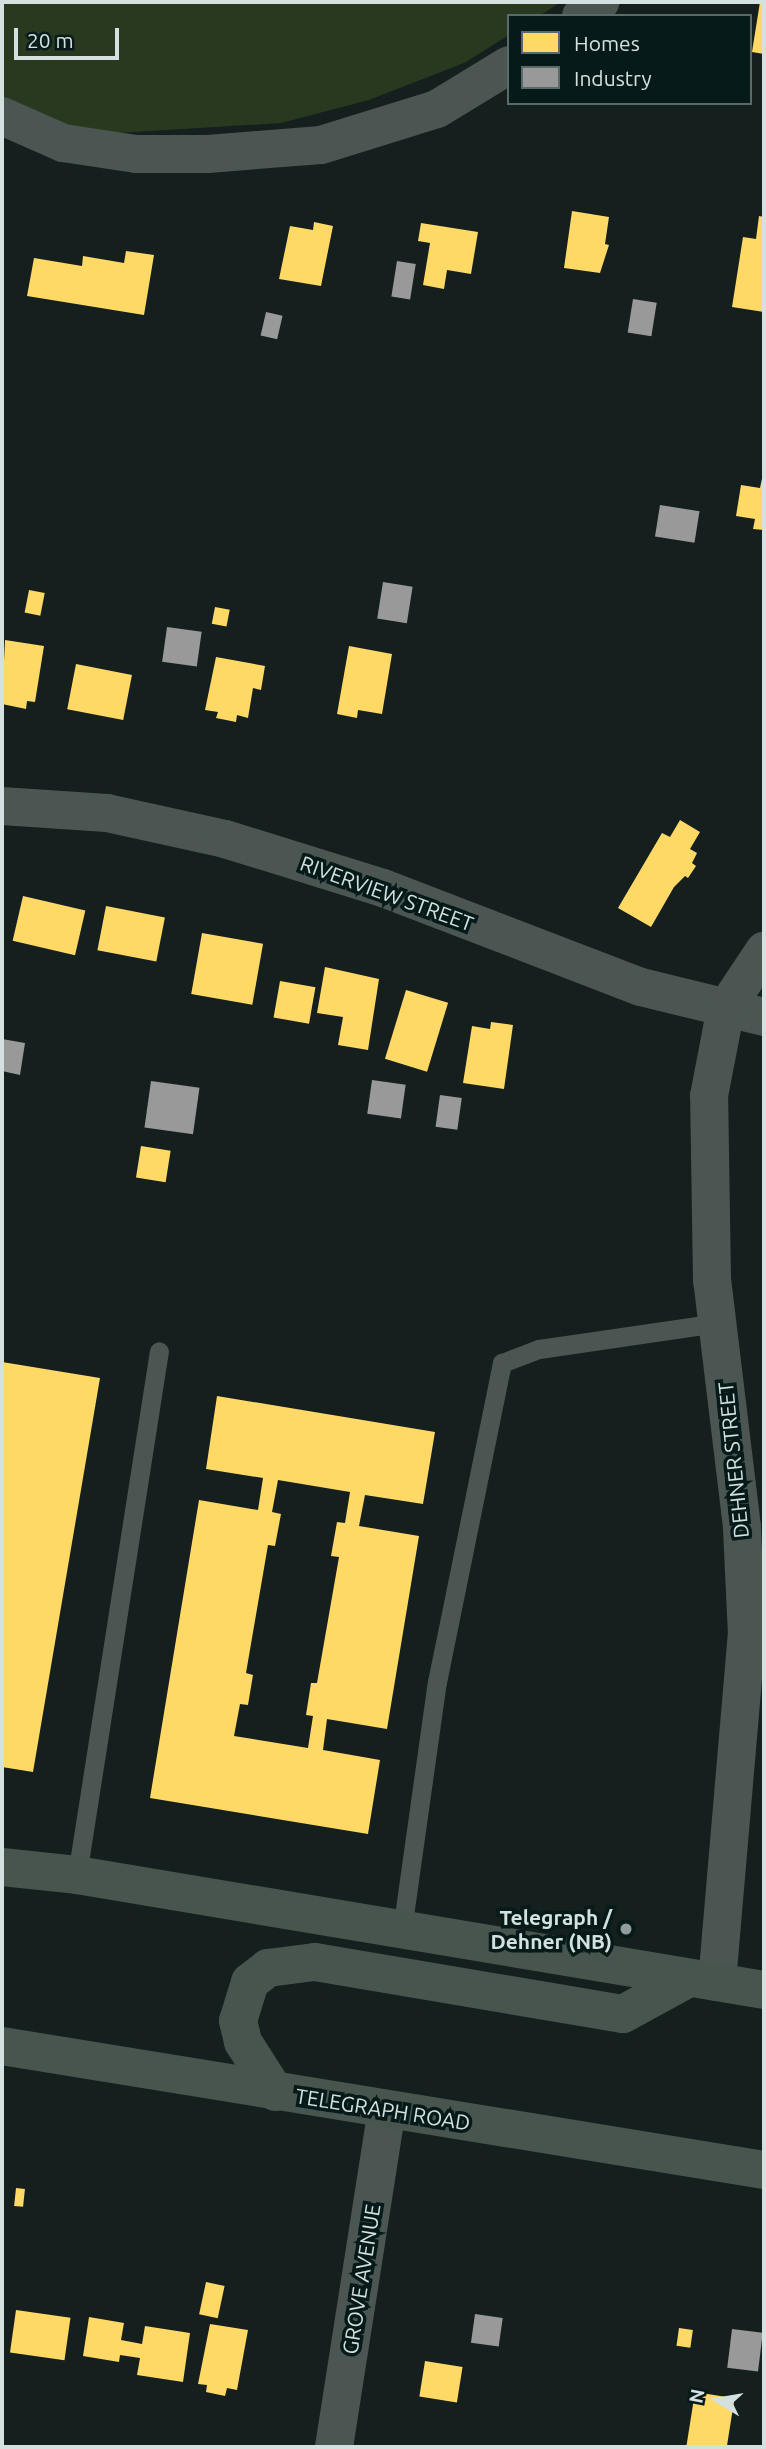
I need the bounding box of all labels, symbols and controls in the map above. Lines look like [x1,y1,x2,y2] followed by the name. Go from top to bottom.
[18,14,122,58] scale bar
[507,14,752,105] legend
[27,28,74,52] text: 20 m
[574,31,640,55] text: Homes
[574,66,652,90] text: Industry
[297,850,477,936] street label: RIVERVIEW STREET
[712,1381,754,1539] street label: DEHNER STREET
[490,1904,612,1954] place label: Telegraph / Dehner (NB)
[618,1921,634,1937] marker: Telegraph / Dehner (NB)
[294,2083,472,2135] street label: TELEGRAPH ROAD
[337,2202,385,2356] street label: GROVE AVENUE
[682,2365,752,2435] north arrow
[684,2387,709,2405] text: N

